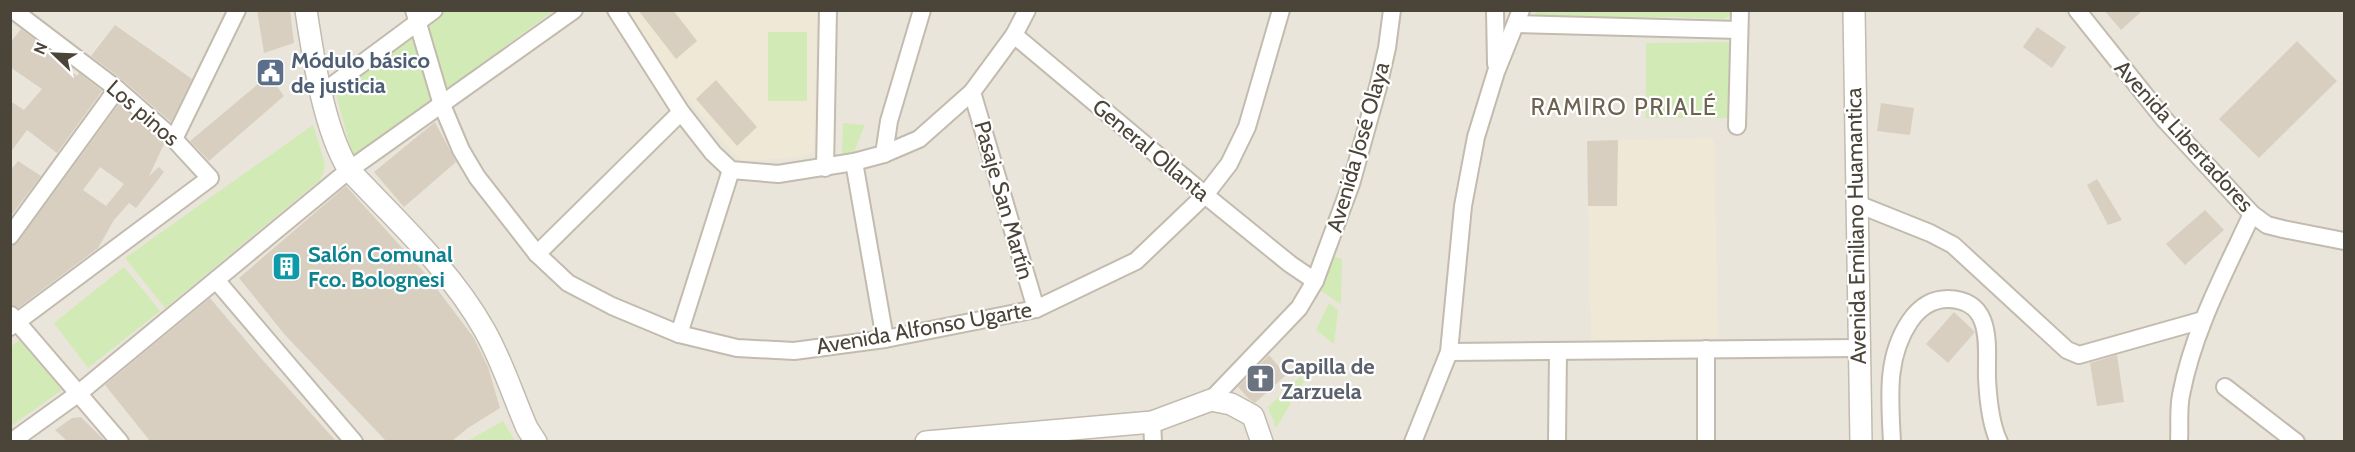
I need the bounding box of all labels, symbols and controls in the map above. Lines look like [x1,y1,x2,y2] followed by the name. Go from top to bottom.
[24,24,84,84] north arrow
[30,39,52,57] text: N
[291,47,430,99] place label: Módulo básico de justicia
[2109,55,2259,217] street label: Avenida Libertadores
[254,57,286,89] public building icon: Módulo básico de justicia
[1321,58,1395,235] street label: Avenida José Olaya
[101,74,185,152] street label: Los pinos
[1840,87,1872,365] street label: Avenida Emiliano Huamantica
[1530,92,1718,121] district label: RAMIRO PRIALÉ
[1087,93,1215,207] street label: General Ollanta
[968,118,1040,282] street label: Pasaje San Martín
[308,241,453,293] place label: Salón Comunal Fco. Bolognesi
[271,251,303,283] building icon: Salón Comunal Fco. Bolognesi
[814,296,1034,360] street label: Avenida Alfonso Ugarte
[1281,353,1375,405] place label: Capilla de Zarzuela
[1244,363,1276,395] church icon: Capilla de Zarzuela

